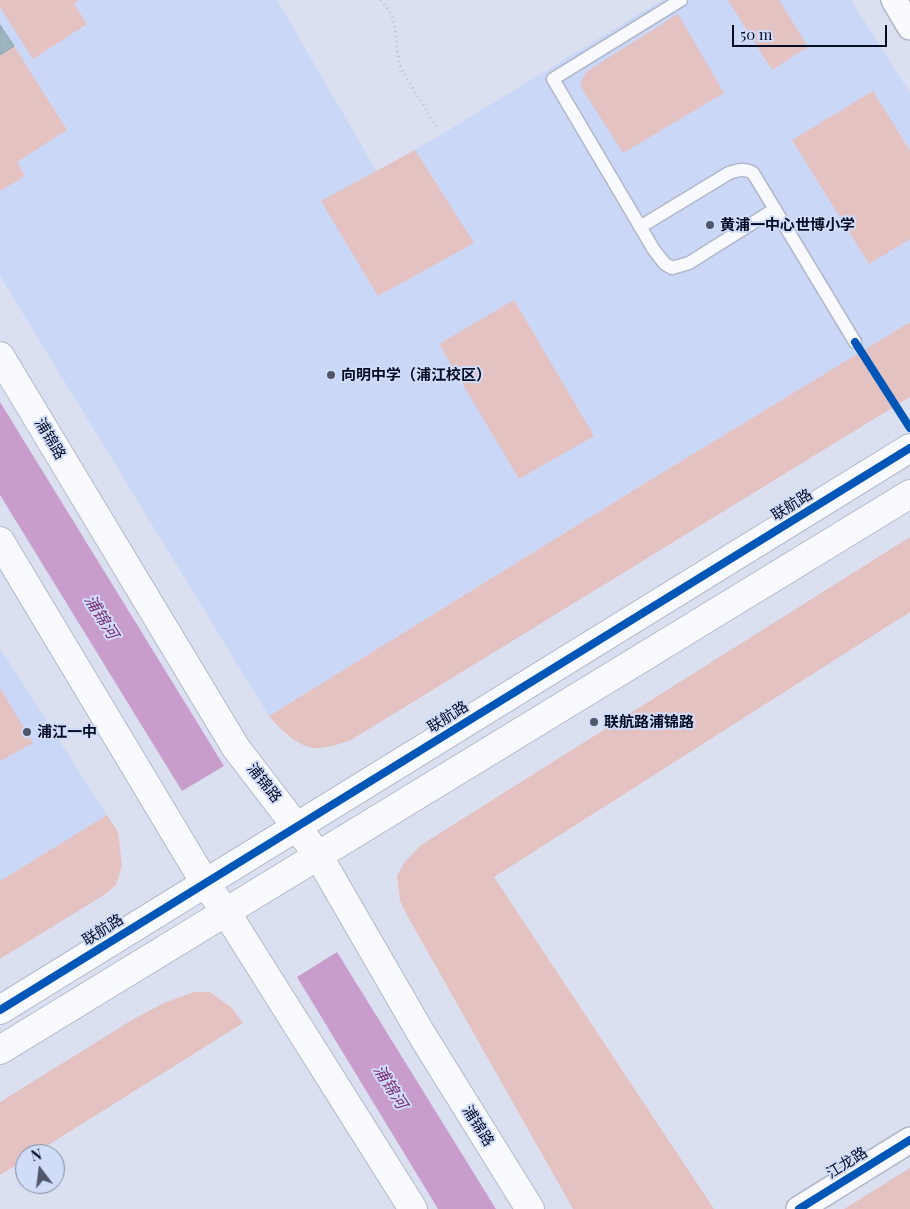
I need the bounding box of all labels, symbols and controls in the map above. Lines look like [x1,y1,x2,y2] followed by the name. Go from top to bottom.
[735,15,890,47] scale bar
[740,24,772,44] text: 50 m
[720,216,855,234] place label: 黄浦一中心世博小学
[704,219,716,231] marker: 黄浦一中心世博小学
[341,366,491,384] place label: 向明中学（浦江校区）
[325,369,337,381] marker: 向明中学（浦江校区）
[31,415,69,463] street label: 浦锦路
[768,485,816,525] street label: 联航路
[80,592,122,642] water label: 浦锦河
[424,697,472,737] street label: 联航路
[604,713,694,731] place label: 联航路浦锦路
[588,716,600,728] marker: 联航路浦锦路
[37,723,97,741] place label: 浦江一中
[21,726,33,738] marker: 浦江一中
[243,760,285,806] street label: 浦锦路
[79,910,127,950] street label: 联航路
[369,1062,411,1112] water label: 浦锦河
[458,1102,498,1150] street label: 浦锦路
[823,1143,871,1183] street label: 江龙路
[15,1144,65,1194] north arrow
[29,1145,44,1165] text: N

